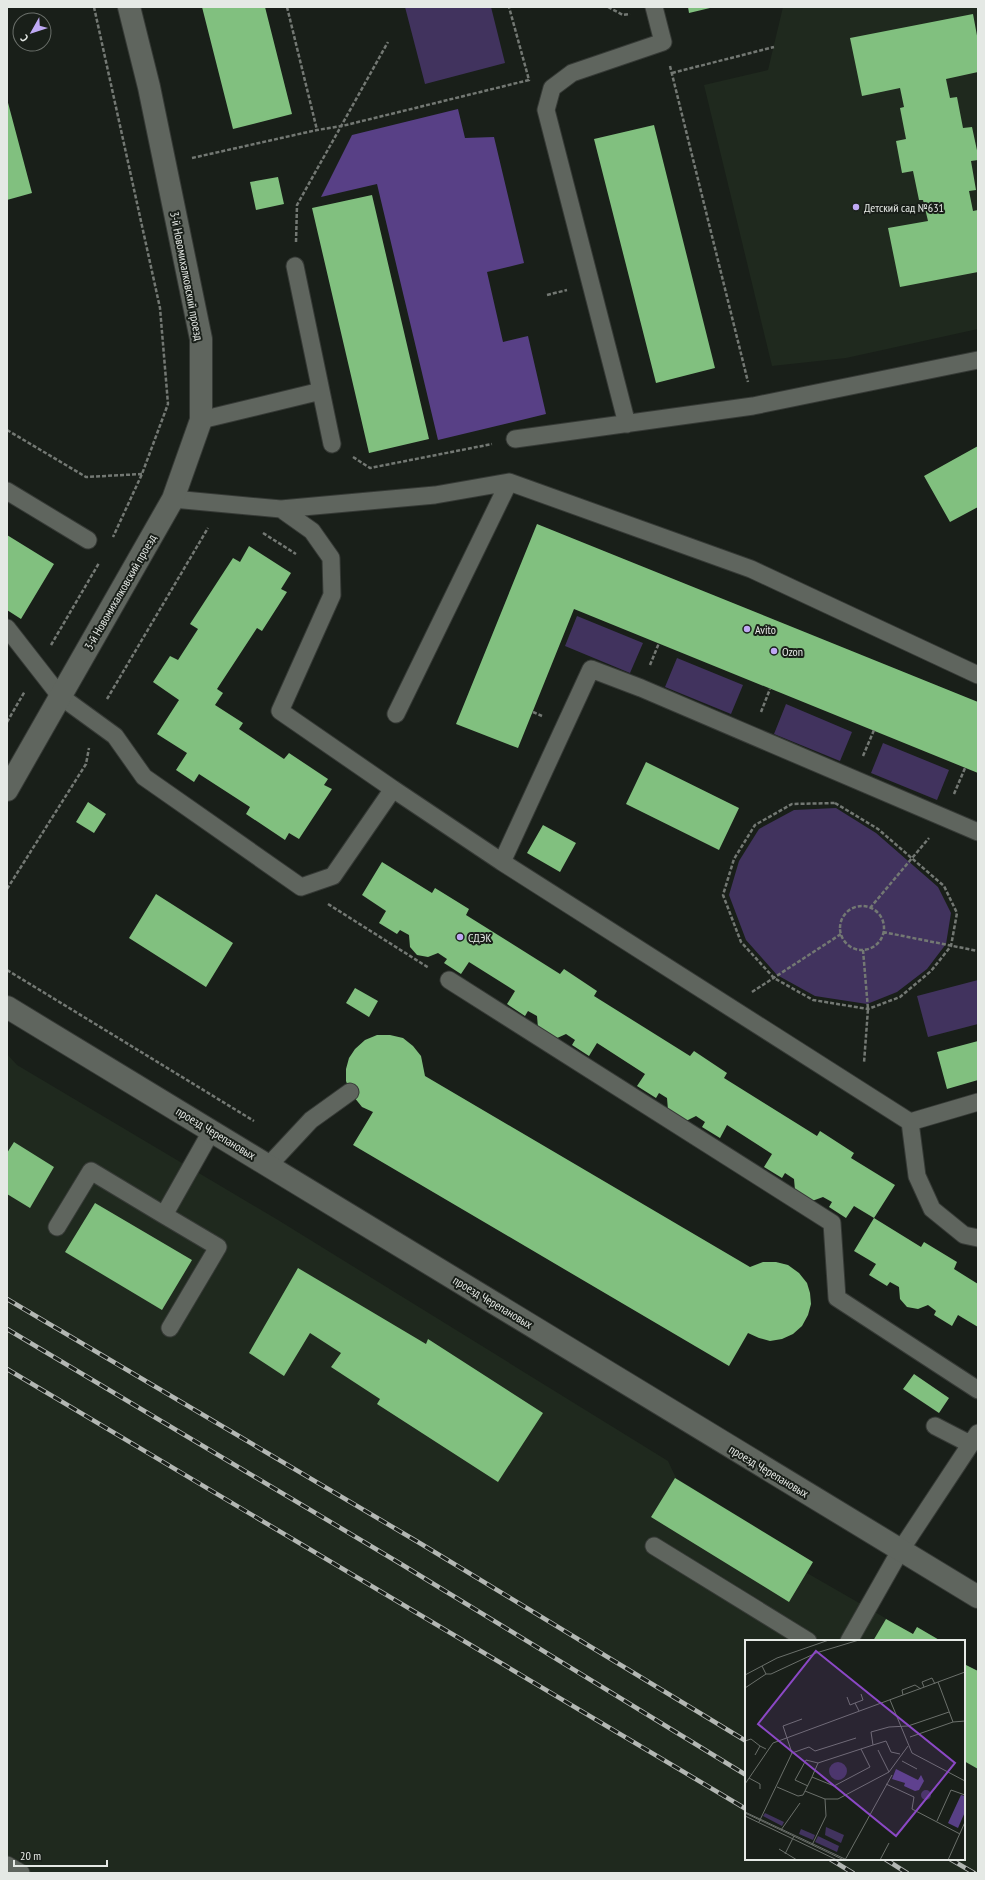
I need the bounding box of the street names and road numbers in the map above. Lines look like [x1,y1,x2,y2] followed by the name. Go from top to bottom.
[167,210,207,342] street label: 3-й Новомихалковский проезд
[81,531,160,653] street label: 3-й Новомихалковский проезд
[174,1103,259,1163] street label: проезд Черепановых
[451,1272,536,1332] street label: проезд Черепановых
[727,1441,812,1501] street label: проезд Черепановых

